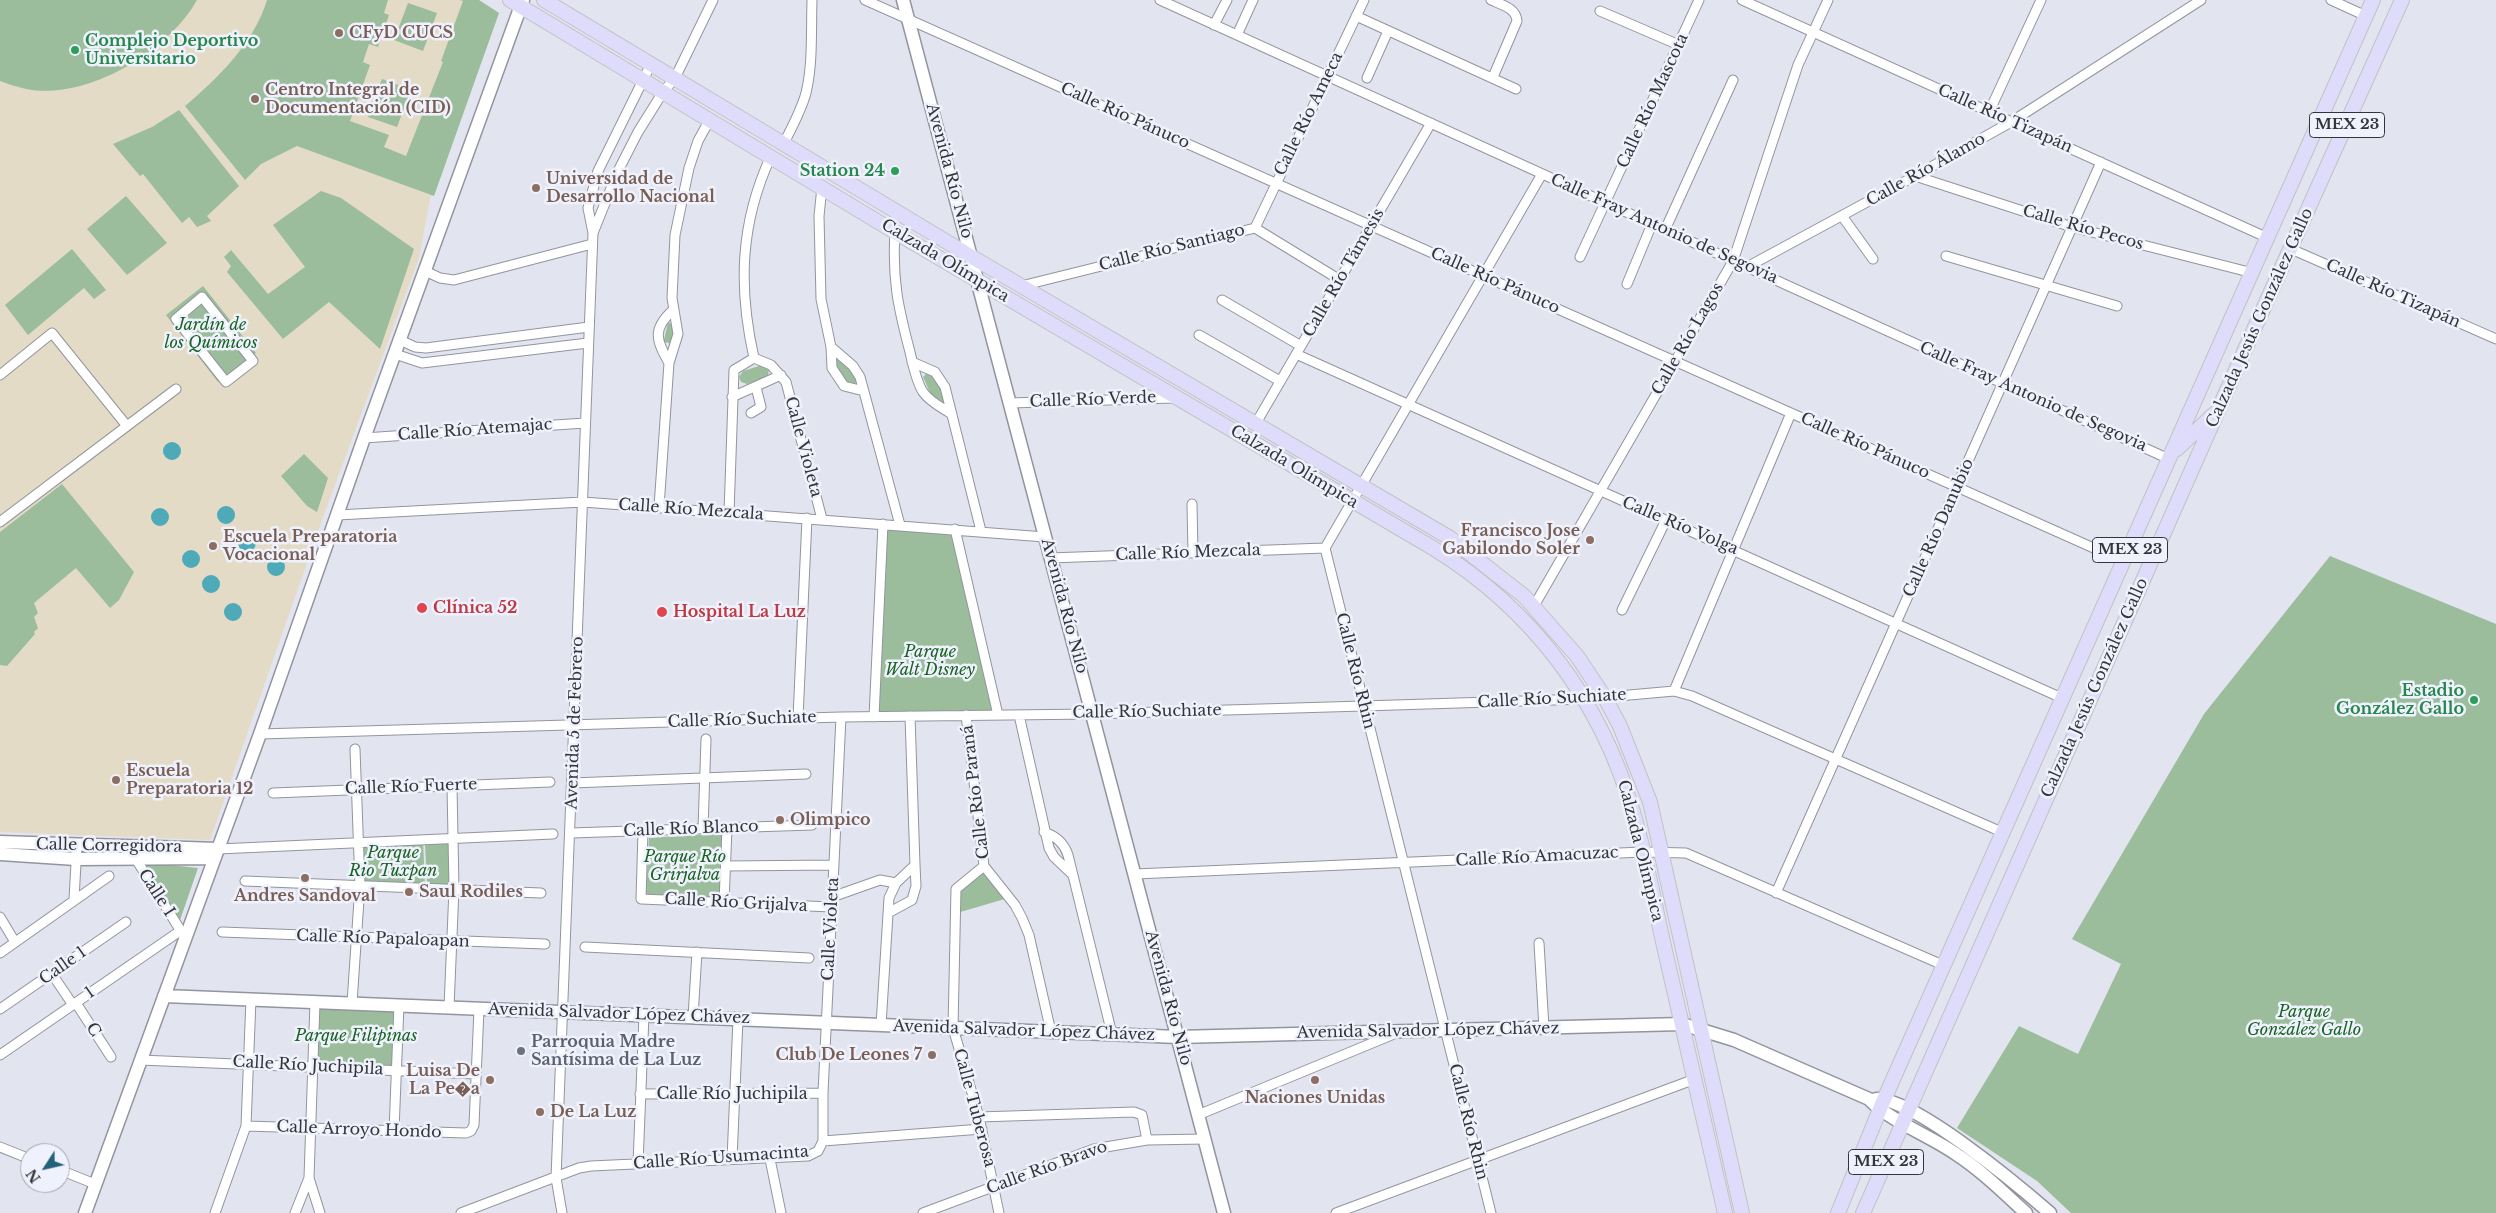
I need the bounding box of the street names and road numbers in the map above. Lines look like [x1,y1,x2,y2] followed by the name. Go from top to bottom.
[1613,31,1693,171] street label: Calle Río Mascota
[1271,49,1347,179] street label: Calle Río Ameca
[1057,79,1193,153] street label: Calle Río Pánuco
[1935,81,2075,157] street label: Calle Río Tizapán
[922,101,976,241] street label: Avenida Río Nilo
[2310,112,2384,138] road number: MEX 23
[1863,129,1989,211] street label: Calle Río Álamo
[1547,170,1781,288] street label: Calle Fray Antonio de Segovia
[2020,202,2146,254] street label: Calle Río Pecos
[1299,205,1389,341] street label: Calle Río Támesis
[2203,205,2317,431] street label: Calzada Jesús González Gallo
[878,215,1012,307] street label: Calzada Olímpica
[1097,221,1247,275] street label: Calle Río Santiago
[1427,244,1563,318] street label: Calle Río Pánuco
[2323,256,2463,332] street label: Calle Río Tizapán
[1648,279,1728,399] street label: Calle Río Lagos
[1916,338,2150,456] street label: Calle Fray Antonio de Segovia
[1029,388,1157,412] street label: Calle Río Verde
[780,395,826,499] street label: Calle Violeta
[1797,409,1933,483] street label: Calle Río Pánuco
[397,415,553,445] street label: Calle Río Atemajac
[1227,421,1361,513] street label: Calzada Olímpica
[1900,456,1978,600] street label: Calle Río Danubio
[1619,493,1741,559] street label: Calle Río Volga
[618,495,764,525] street label: Calle Río Mezcala
[1037,536,1091,676] street label: Avenida Río Nilo
[2092,538,2168,562] road number: MEX 23
[1115,541,1261,565] street label: Calle Río Mezcala
[2038,575,2152,801] street label: Calzada Jesús González Gallo
[1331,611,1379,731] street label: Calle Río Rhin
[562,636,588,810] street label: Avenida 5 de Febrero
[1477,686,1627,712] street label: Calle Río Suchiate
[1072,701,1222,723] street label: Calle Río Suchiate
[667,708,817,732] street label: Calle Río Suchiate
[958,724,994,860] street label: Calle Río Paraná
[344,775,478,799] street label: Calle Río Fuerte
[1613,778,1667,924] street label: Calzada Olímpica
[623,817,759,841] street label: Calle Río Blanco
[36,835,182,857] street label: Calle Corregidora
[1455,843,1619,871] street label: Calle Río Amacuzac
[134,866,178,920] street label: Calle I
[819,877,843,981] street label: Calle Violeta
[664,890,808,916] street label: Calle Río Grijalva
[296,926,470,952] street label: Calle Río Papaloapan
[1141,928,1195,1068] street label: Avenida Río Nilo
[36,943,90,989] street label: Calle 1
[82,983,98,1003] street label: 1
[487,1000,751,1028] street label: Avenida Salvador López Chávez
[892,1017,1156,1045] street label: Avenida Salvador López Chávez
[81,1019,105,1041] street label: C
[1297,1019,1559,1043] street label: Avenida Salvador López Chávez
[949,1047,999,1169] street label: Calle Tuberosa
[232,1052,384,1080] street label: Calle Río Juchipila
[1444,1062,1492,1182] street label: Calle Río Rhin
[656,1084,808,1104] street label: Calle Río Juchipila
[276,1118,442,1142] street label: Calle Arroyo Hondo
[984,1137,1110,1199] street label: Calle Río Bravo
[632,1142,810,1174] street label: Calle Río Usumacinta
[1848,1150,1924,1174] road number: MEX 23

